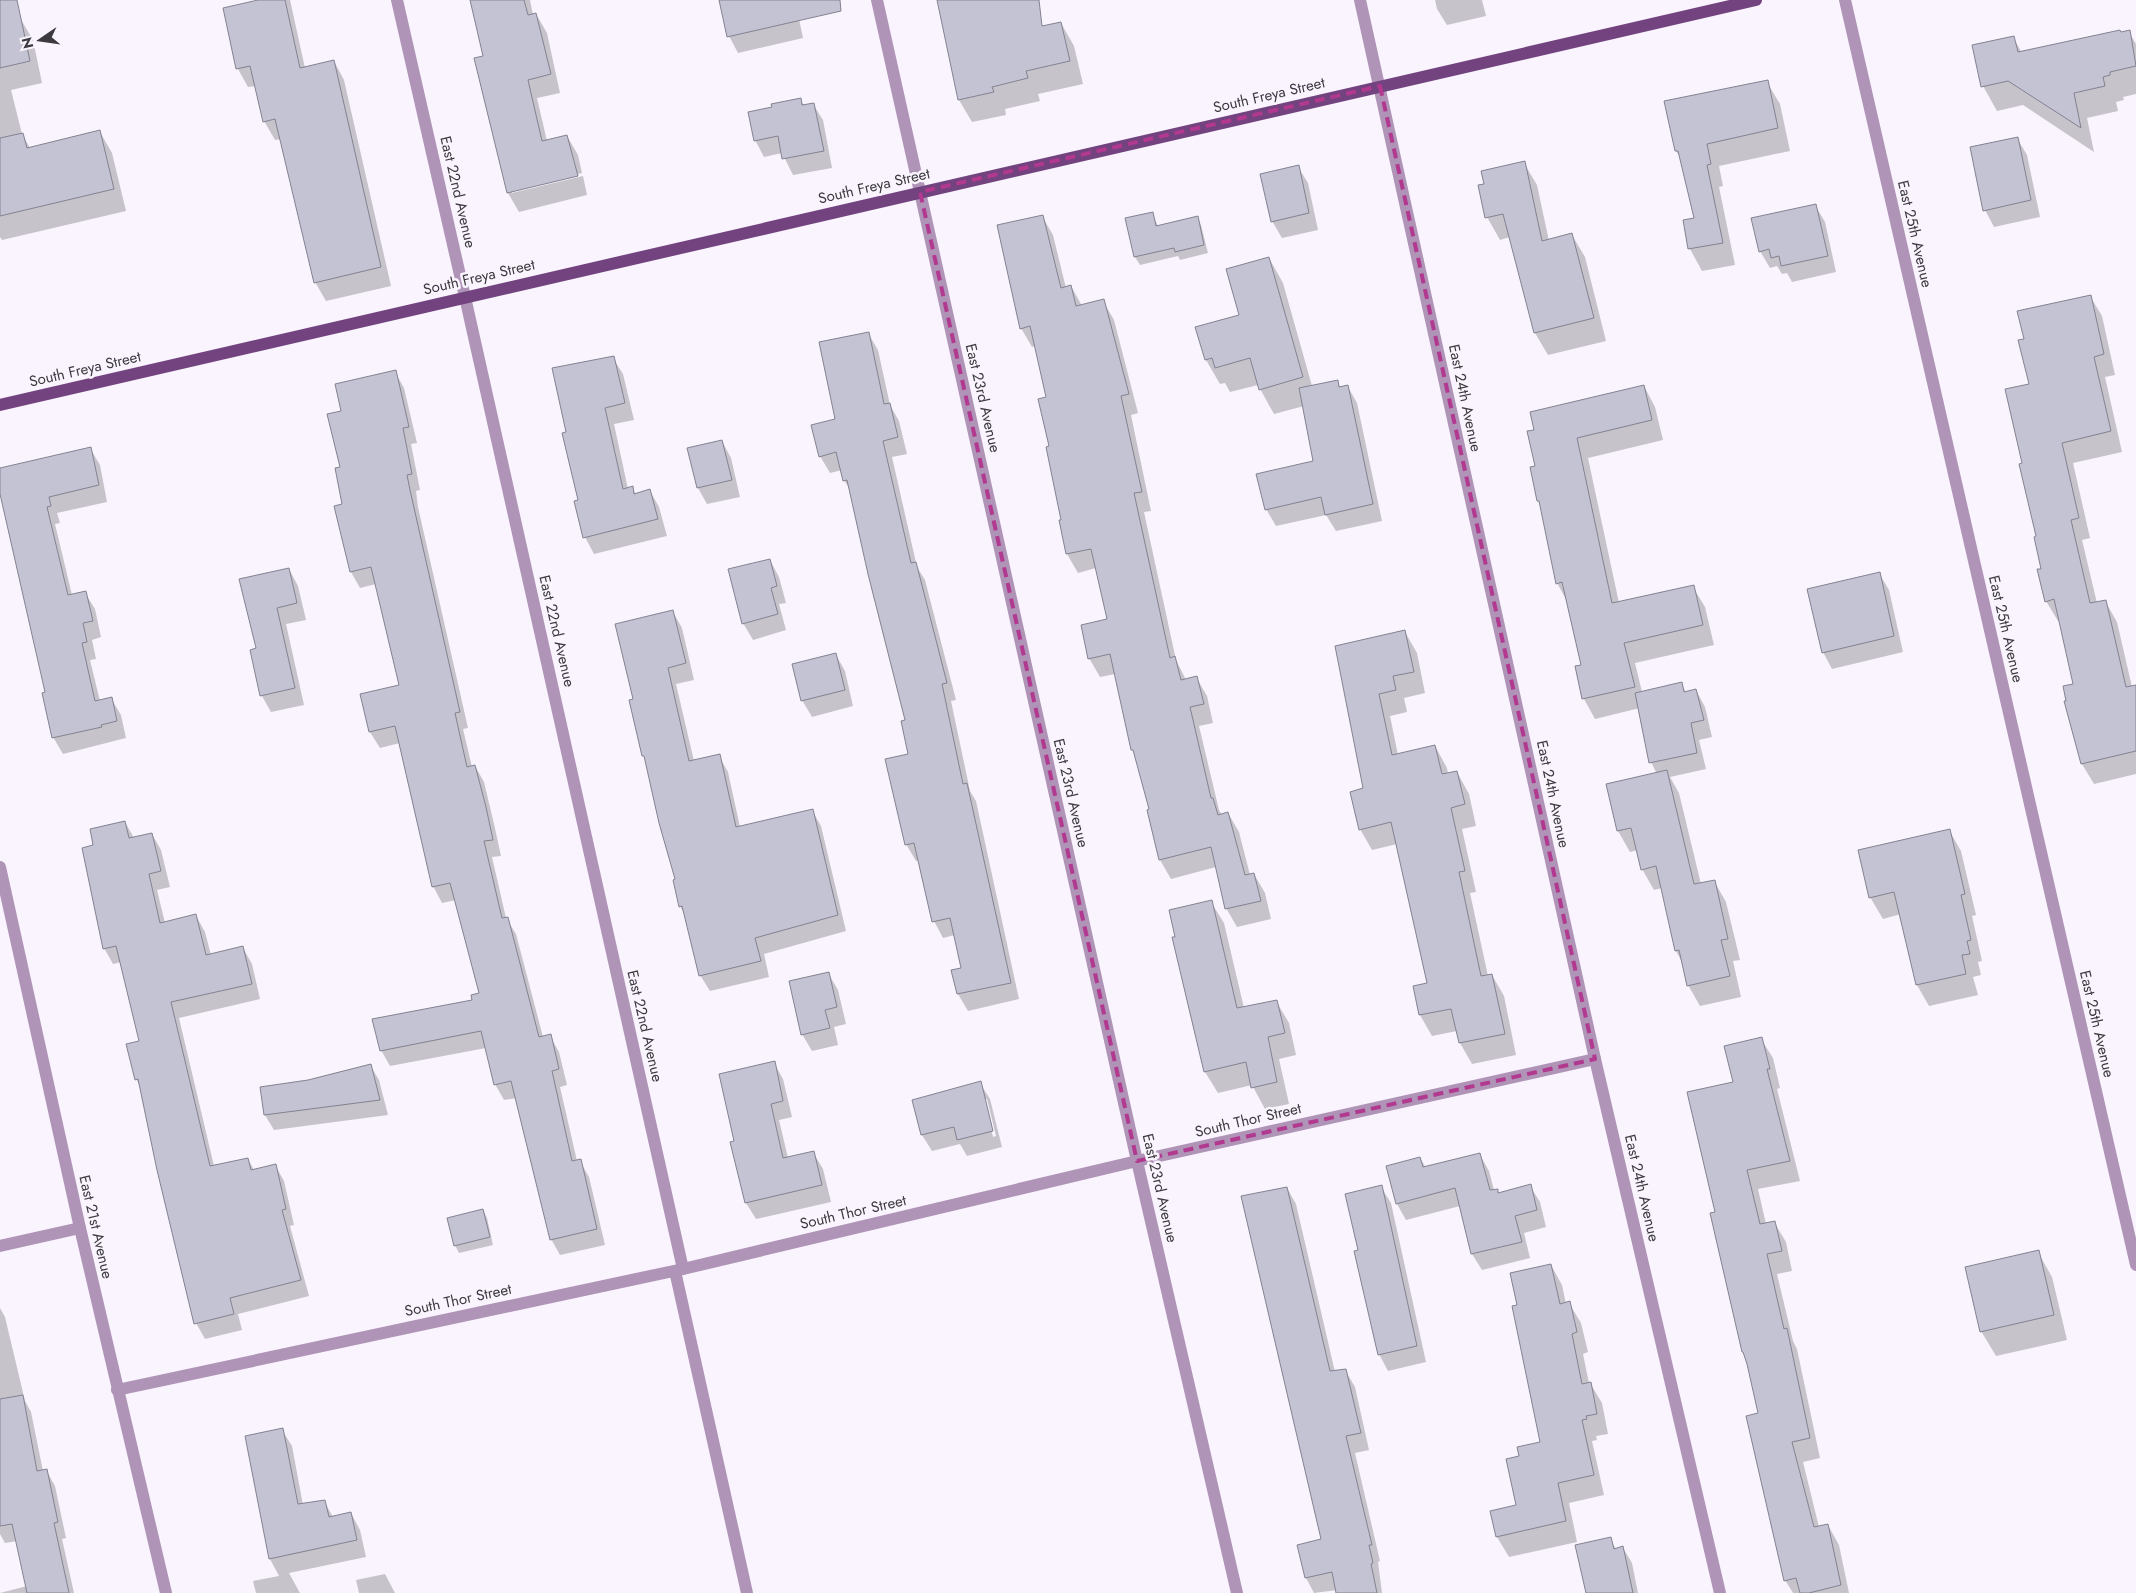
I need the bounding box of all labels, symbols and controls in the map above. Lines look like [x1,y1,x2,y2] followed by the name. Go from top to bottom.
[15,15,65,65] north arrow
[16,35,38,51] text: N
[1211,71,1327,119] street label: South Freya Street
[434,134,482,250] street label: East 22nd Avenue
[816,162,932,210] street label: South Freya Street
[1892,178,1938,290] street label: East 25th Avenue
[421,253,537,301] street label: South Freya Street
[960,341,1006,455] street label: East 23rd Avenue
[1443,342,1487,454] street label: East 24th Avenue
[27,345,143,393] street label: South Freya Street
[533,573,581,689] street label: East 22nd Avenue
[1983,573,2029,685] street label: East 25th Avenue
[1048,736,1094,850] street label: East 23rd Avenue
[1531,738,1575,850] street label: East 24th Avenue
[621,968,669,1084] street label: East 22nd Avenue
[2074,968,2120,1080] street label: East 25th Avenue
[1193,1097,1304,1143] street label: South Thor Street
[1137,1131,1183,1245] street label: East 23rd Avenue
[1619,1132,1665,1244] street label: East 24th Avenue
[73,1173,119,1281] street label: East 21st Avenue
[798,1189,909,1235] street label: South Thor Street
[403,1278,514,1322] street label: South Thor Street

